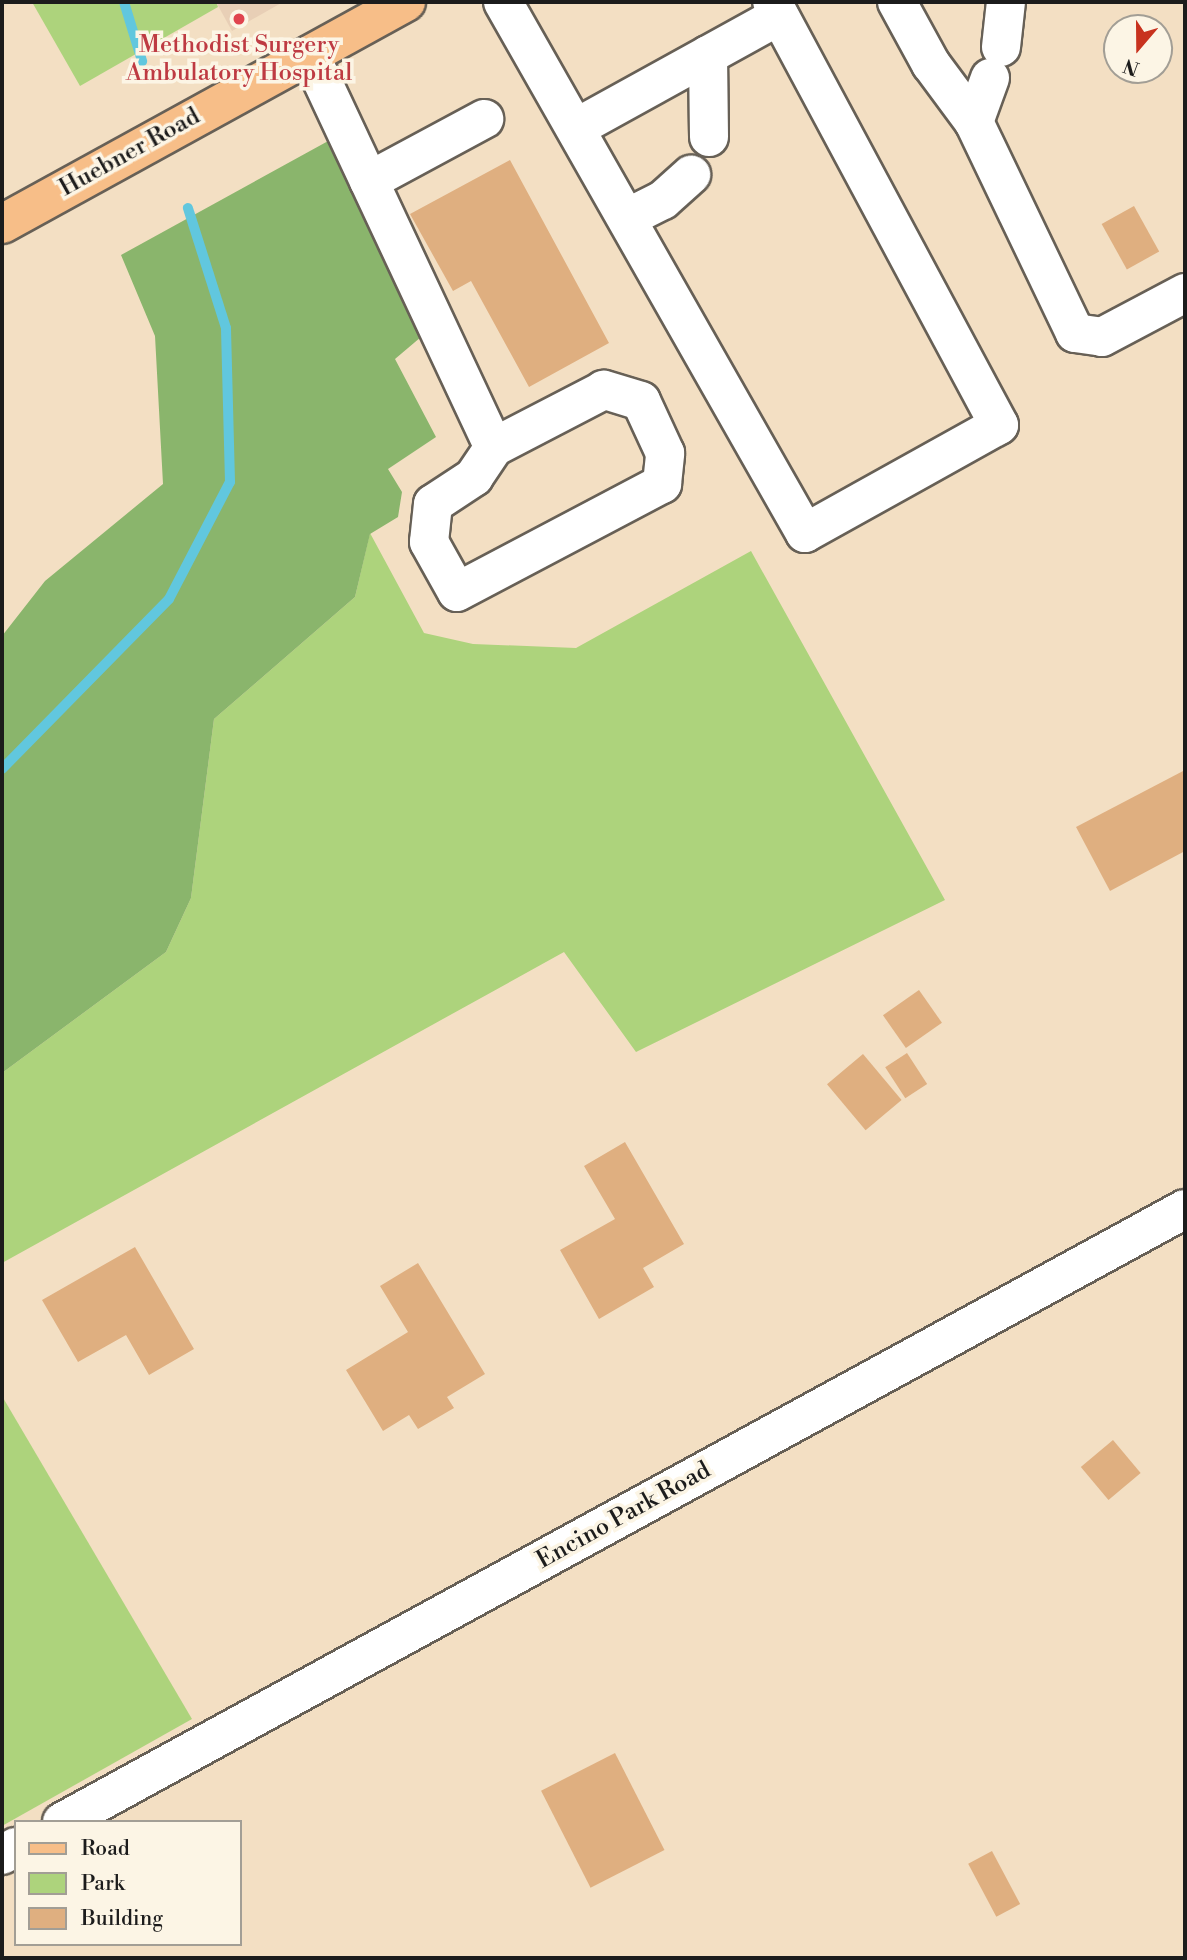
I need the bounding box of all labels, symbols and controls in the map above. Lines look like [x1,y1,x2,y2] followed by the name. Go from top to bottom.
[229,9,249,29] marker: Methodist Surgery Ambulatory Hospital
[1103,14,1173,84] north arrow
[126,32,352,88] place label: Methodist Surgery Ambulatory Hospital
[1120,53,1143,81] text: N
[55,103,205,203] street label: Huebner Road
[532,1456,716,1576] street label: Encino Park Road
[14,1820,242,1946] legend
[81,1836,130,1862] text: Road
[81,1871,125,1897] text: Park
[81,1906,163,1932] text: Building

